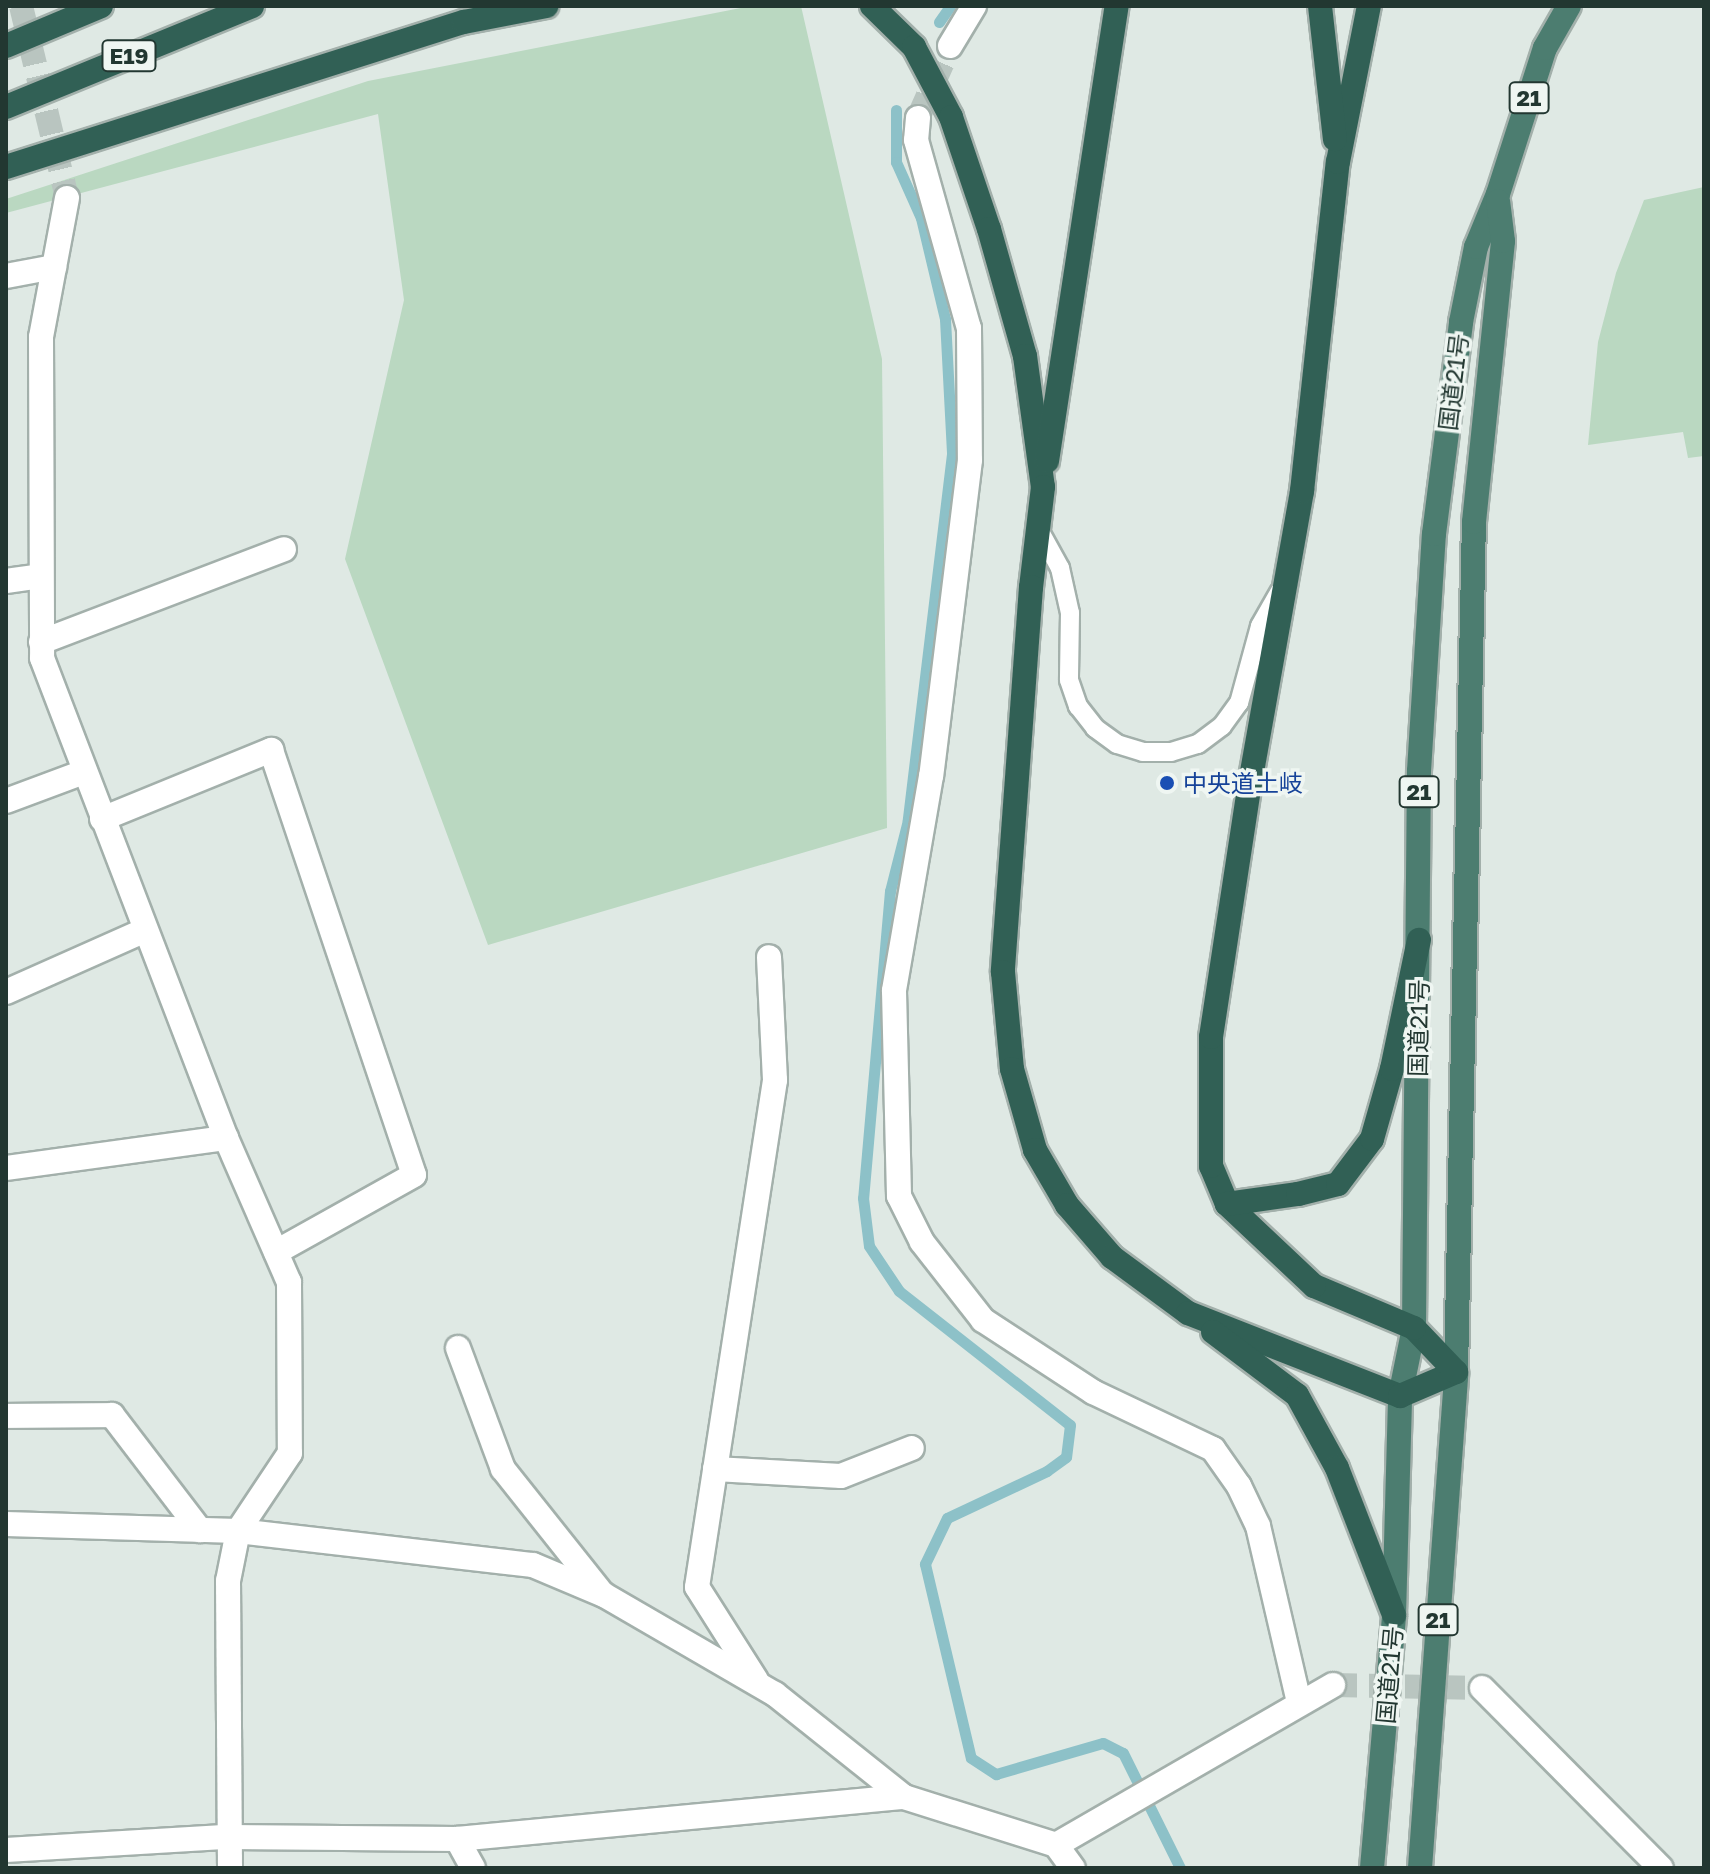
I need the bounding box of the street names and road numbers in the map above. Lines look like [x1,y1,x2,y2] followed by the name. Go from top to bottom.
[101,38,157,74] road number: E19
[1507,80,1551,116] road number: 21
[1433,332,1473,432] street label: 国道21号
[1397,774,1441,810] road number: 21
[1403,979,1433,1077] street label: 国道21号
[1416,1602,1460,1638] road number: 21
[1370,1625,1408,1725] street label: 国道21号

